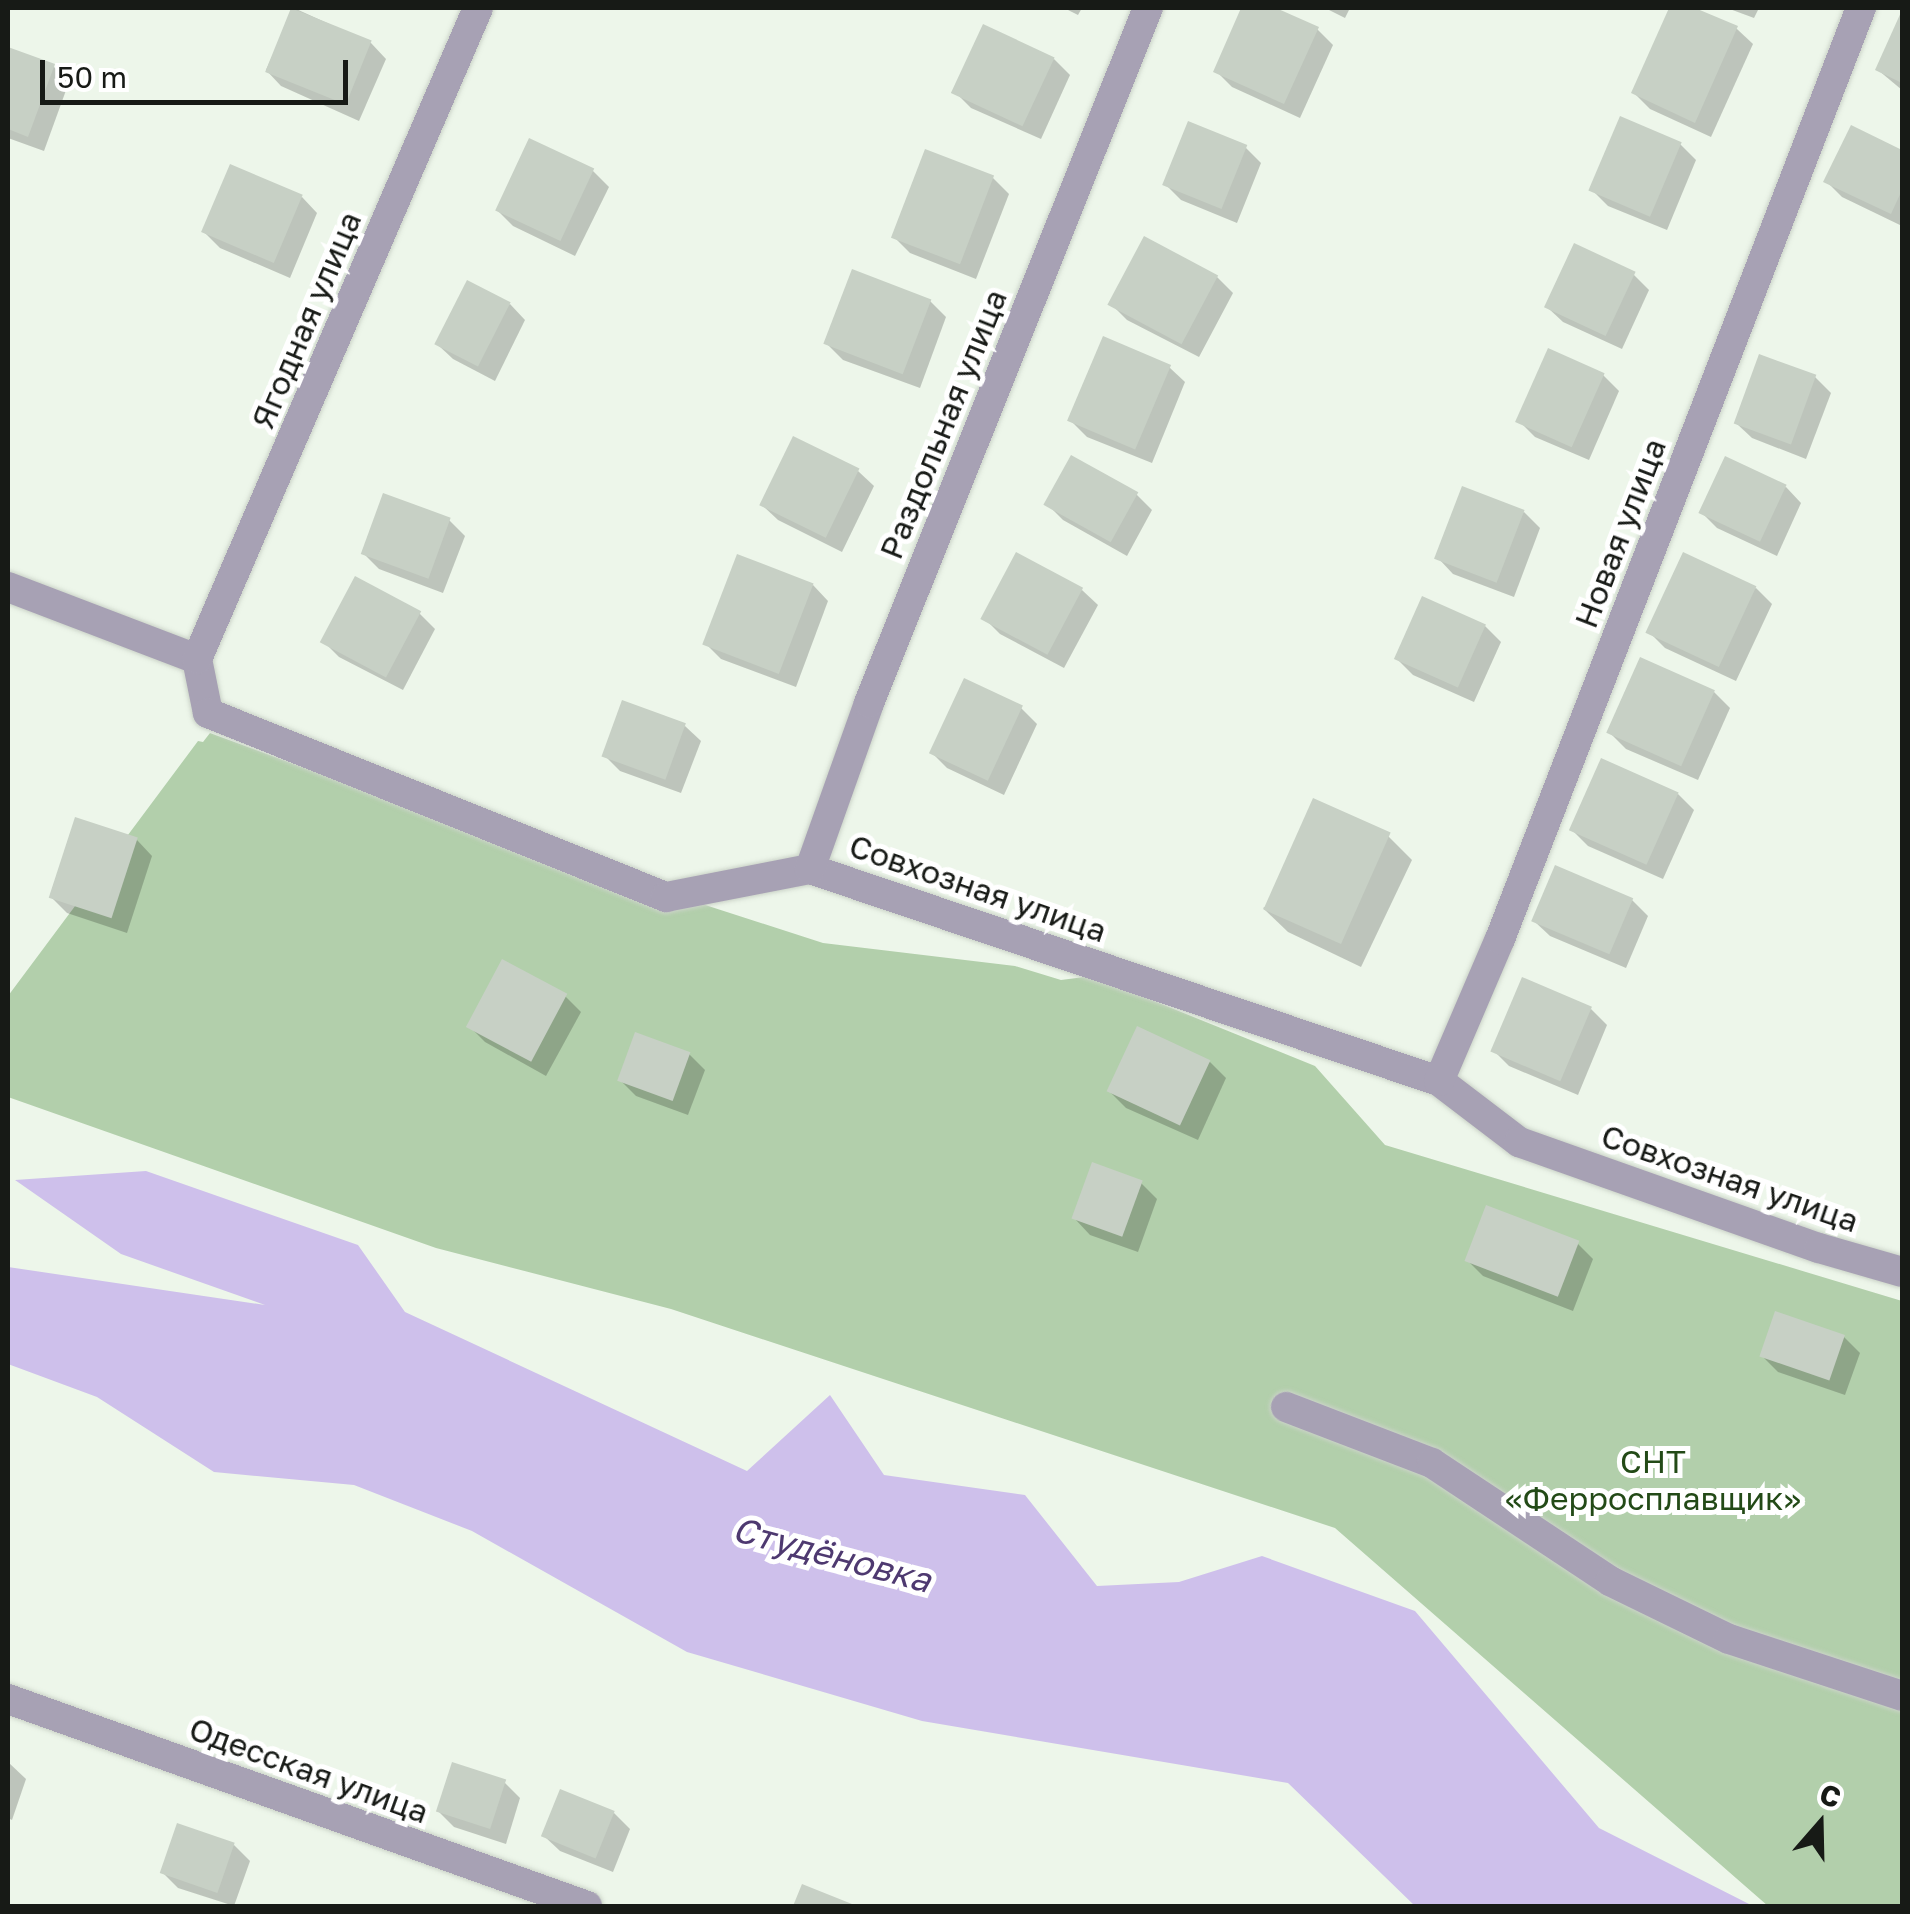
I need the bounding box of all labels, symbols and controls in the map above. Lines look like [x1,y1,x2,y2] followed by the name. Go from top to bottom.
[45,40,352,102] scale bar
[57,59,127,95] text: 50 m
[243,206,369,434] street label: Ягодная улица
[871,284,1015,564] street label: Раздольная улица
[1566,433,1674,633] street label: Новая улица
[844,826,1112,950] street label: Совхозная улица
[1596,1116,1864,1240] street label: Совхозная улица
[1505,1443,1801,1518] park label: СНТ «Ферросплавщик»
[728,1507,936,1601] water label: Студёновка
[184,1709,434,1831] street label: Одесская улица
[1770,1774,1870,1874] north arrow
[1815,1776,1845,1814] text: С

